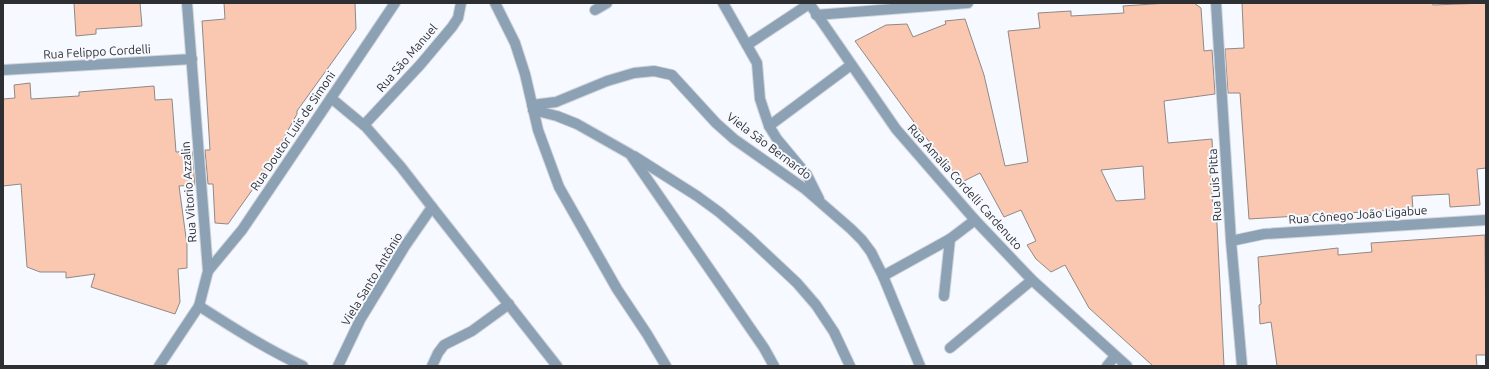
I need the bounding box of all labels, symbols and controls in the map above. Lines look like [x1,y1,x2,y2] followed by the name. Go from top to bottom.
[374,21,440,94] street label: Rua São Manuel
[43,42,151,61] street label: Rua Felippo Cordelli
[248,69,337,193] street label: Rua Doutor Luis de Simoni
[725,110,814,182] street label: Viela São Bernardo
[906,121,1025,252] street label: Rua Amalia Cordelli Cardenuto
[178,141,199,243] street label: Rua Vitorio Azzalin
[1205,148,1224,222] street label: Rua Luis Pitta
[1288,203,1428,226] street label: Rua Cônego João Ligabue
[339,230,405,328] street label: Viela Santo Antônio

